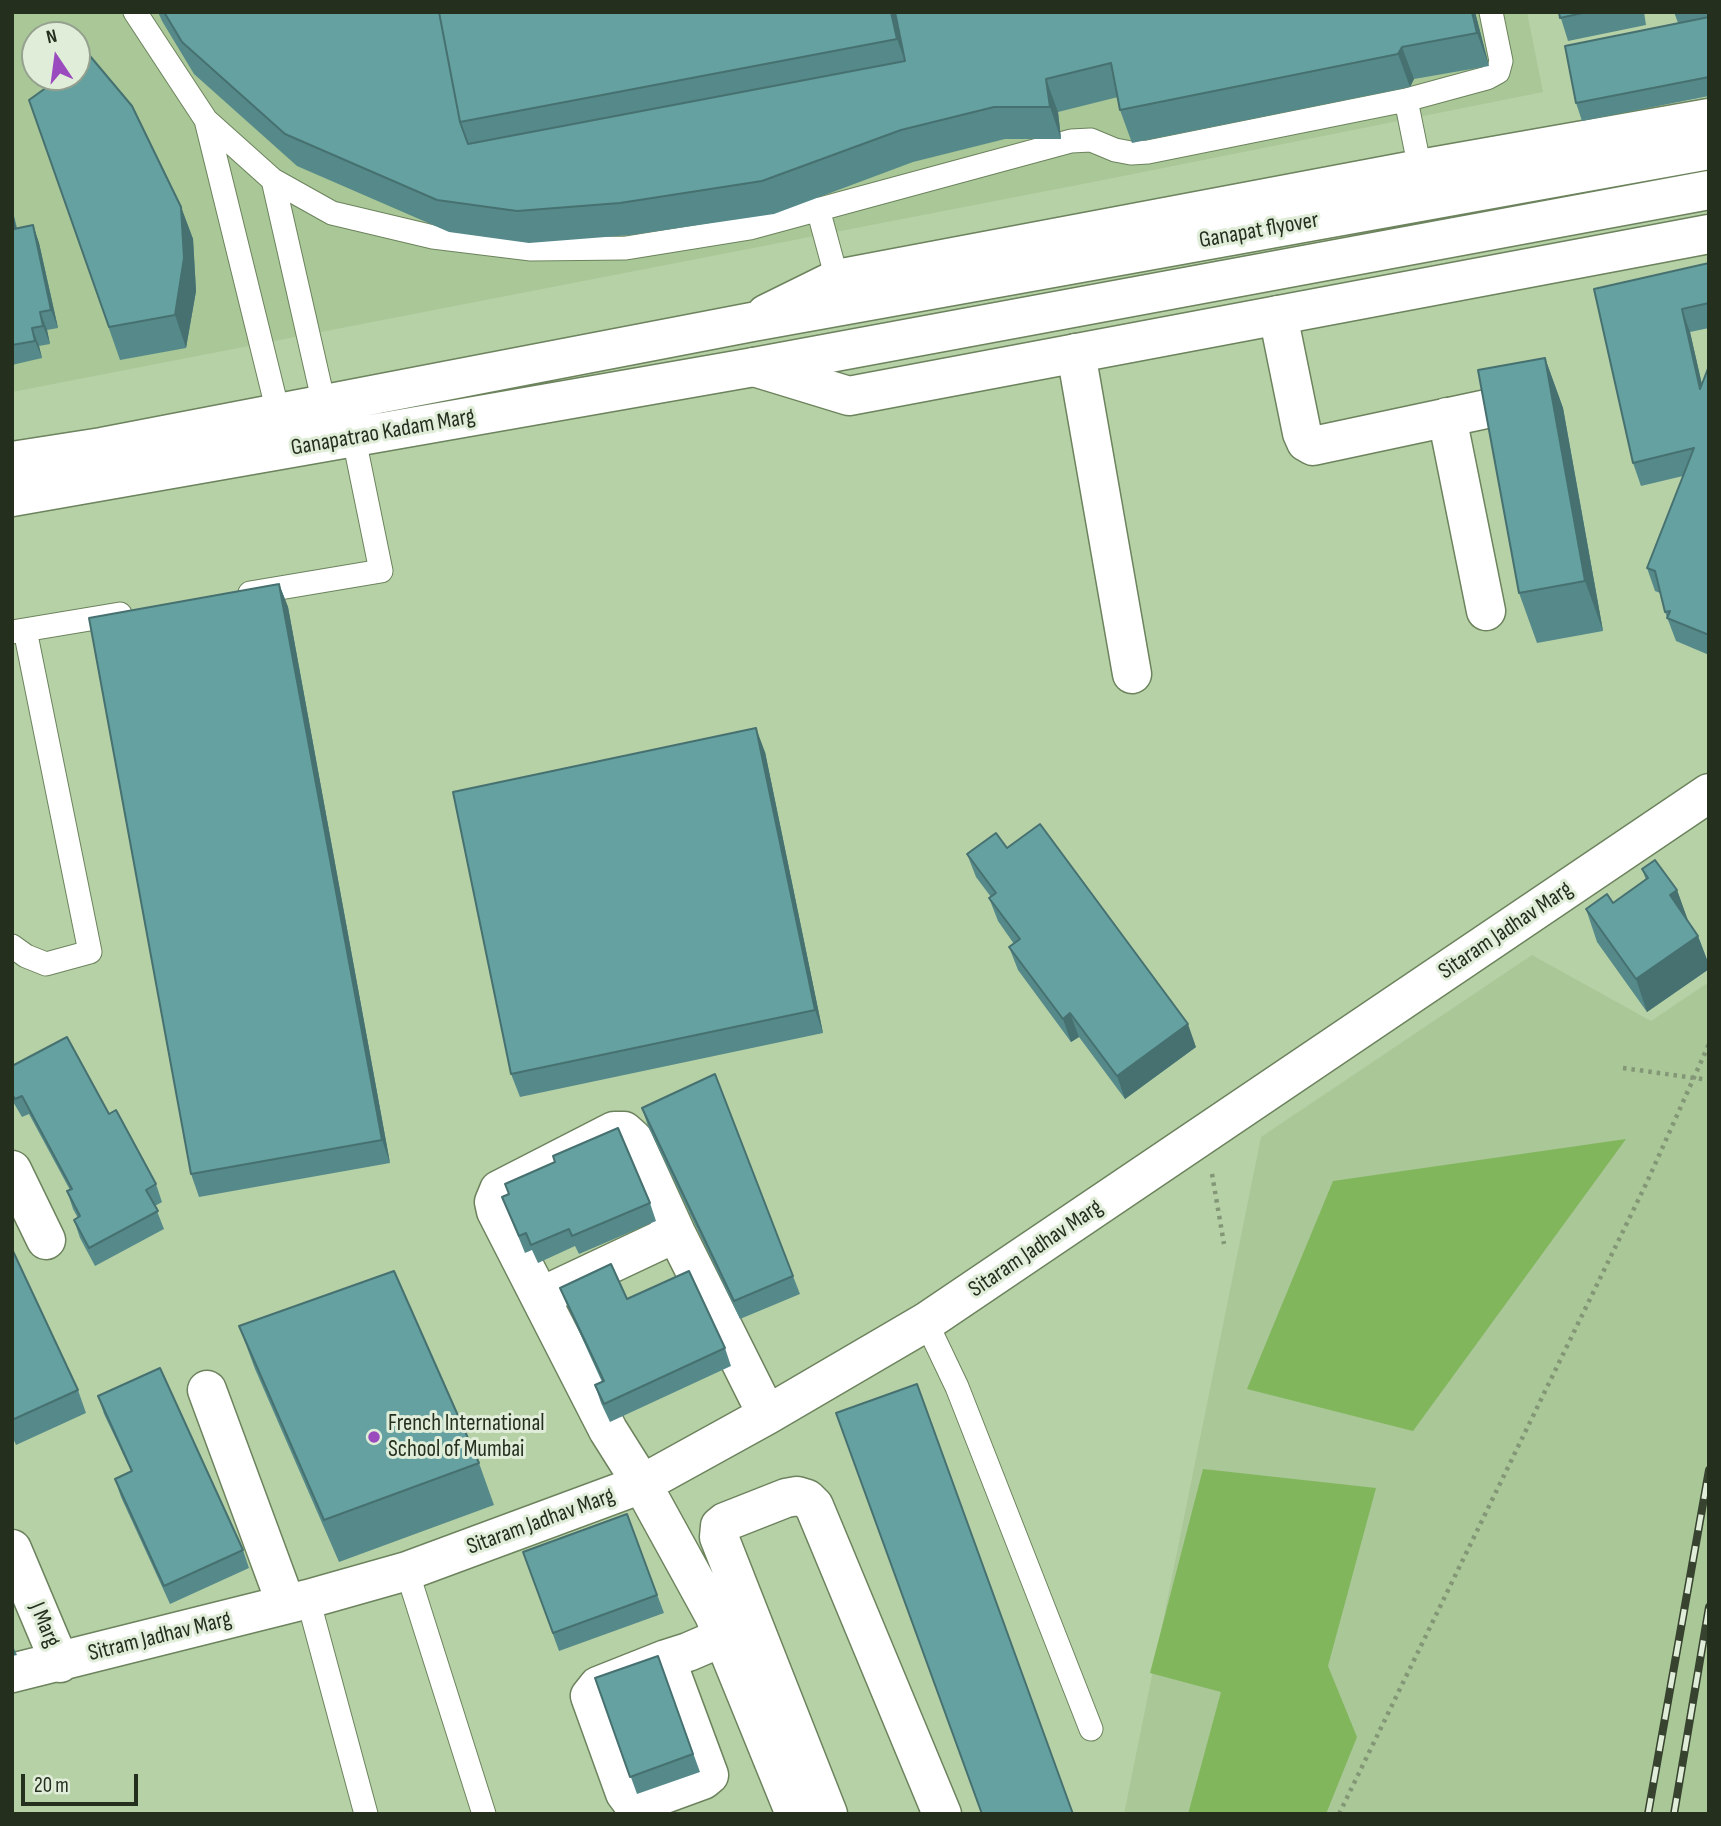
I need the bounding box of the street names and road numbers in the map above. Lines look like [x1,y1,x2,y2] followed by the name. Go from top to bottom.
[1197,207,1321,255] street label: Ganapat flyover
[289,403,477,463] street label: Ganapatrao Kadam Marg
[1434,876,1578,986] street label: Sitaram Jadhav Marg
[964,1194,1108,1304] street label: Sitaram Jadhav Marg
[463,1482,619,1562] street label: Sitaram Jadhav Marg
[22,1598,66,1652] street label: J Marg
[86,1606,234,1668] street label: Sitram Jadhav Marg

